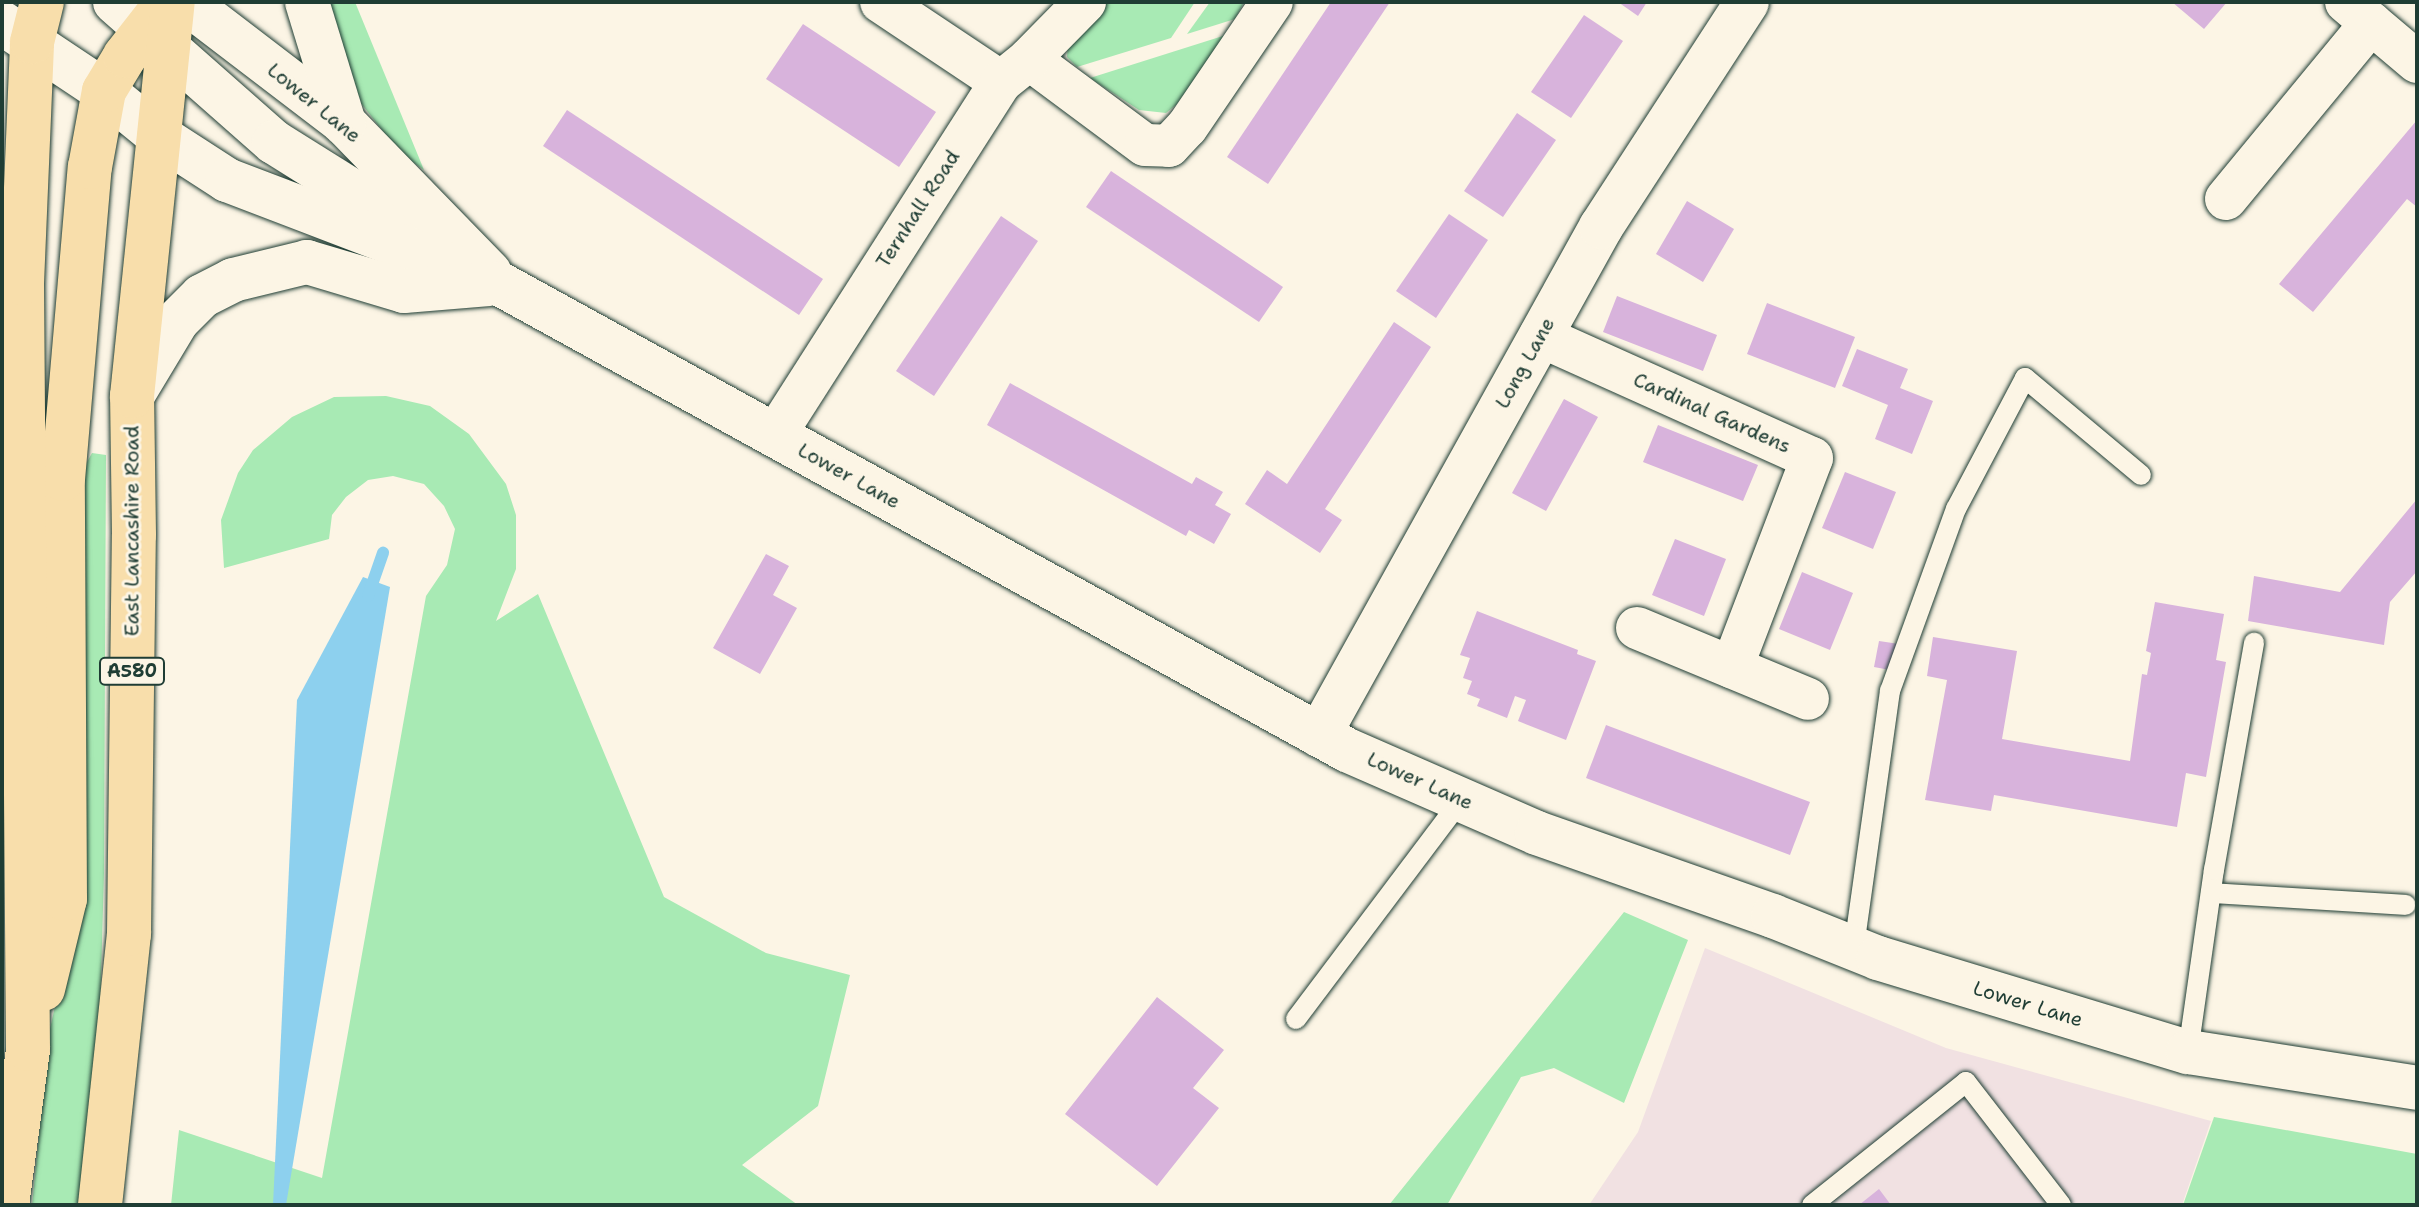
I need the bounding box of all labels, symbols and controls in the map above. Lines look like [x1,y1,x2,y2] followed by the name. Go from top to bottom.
[262,58,366,148] street label: Lower Lane
[871,146,965,272] street label: Ternhall Road
[1490,313,1560,413] street label: Long Lane
[1630,368,1794,458] street label: Cardinal Gardens
[120,426,144,636] street label: East Lancashire Road
[794,438,904,514] street label: Lower Lane
[98,657,166,685] road number: A580
[1363,747,1477,815] street label: Lower Lane
[1970,976,2086,1032] street label: Lower Lane

